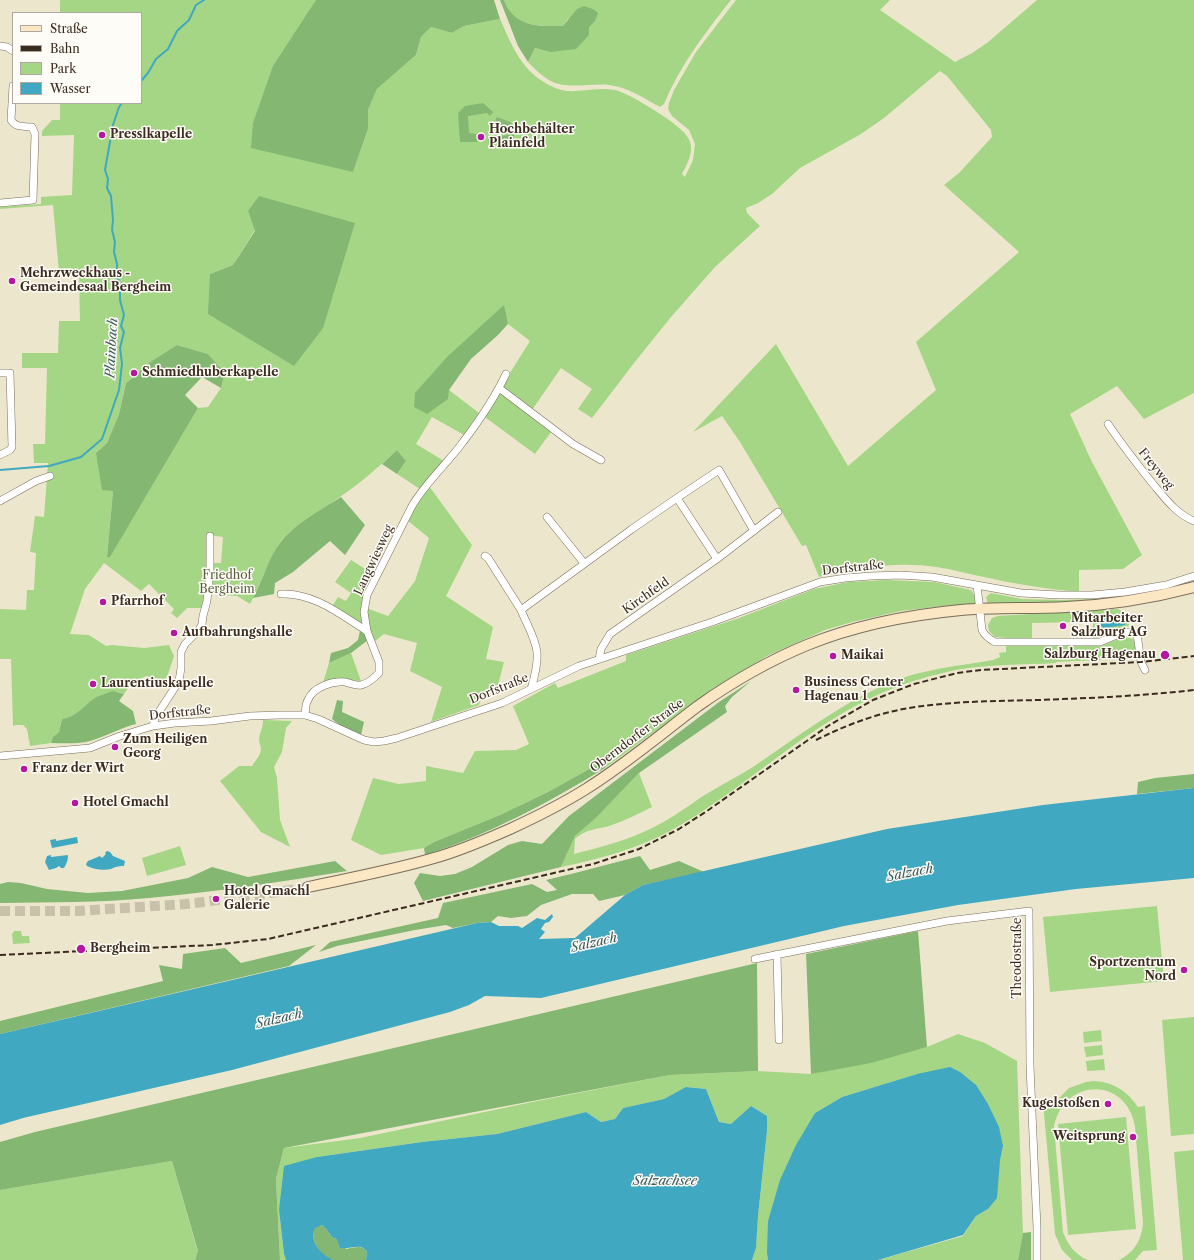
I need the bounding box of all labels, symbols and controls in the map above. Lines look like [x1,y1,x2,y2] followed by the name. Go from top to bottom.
[12,12,142,104] legend
[50,21,88,36] text: Straße
[50,41,80,56] text: Bahn
[50,61,76,76] text: Park
[50,81,91,96] text: Wasser
[489,123,574,151] place label: Hochbehälter Plainfeld
[110,128,192,142] place label: Presslkapelle
[97,130,107,140] marker: Presslkapelle
[476,132,486,142] marker: Hochbehälter Plainfeld
[20,267,171,295] place label: Mehrzweckhaus - Gemeindesaal Bergheim
[7,276,17,286] marker: Mehrzweckhaus - Gemeindesaal Bergheim
[103,318,121,378] water label: Plainbach
[142,366,278,380] place label: Schmiedhuberkapelle
[129,368,139,378] marker: Schmiedhuberkapelle
[1135,446,1177,492] street label: Freyweg
[351,522,397,598] street label: Langwiesweg
[821,558,885,578] street label: Dorfstraße
[199,569,255,597] park label: Friedhof Bergheim
[620,575,672,617] street label: Kirchfeld
[111,595,164,609] place label: Pfarrhof
[98,597,108,607] marker: Pfarrhof
[1071,612,1147,640] place label: Mitarbeiter Salzburg AG
[1058,621,1068,631] marker: Mitarbeiter Salzburg AG
[182,626,292,640] place label: Aufbahrungshalle
[169,628,179,638] marker: Aufbahrungshalle
[1044,648,1156,662] place label: Salzburg Hagenau
[841,649,884,663] place label: Maikai
[1159,649,1171,661] marker: Salzburg Hagenau
[828,651,838,661] marker: Maikai
[467,671,531,707] street label: Dorfstraße
[804,676,903,704] place label: Business Center Hagenau 1
[101,677,213,691] place label: Laurentiuskapelle
[88,679,98,689] marker: Laurentiuskapelle
[791,685,801,695] marker: Business Center Hagenau 1
[587,696,687,776] street label: Oberndorfer Straße
[148,703,212,723] street label: Dorfstraße
[123,733,207,761] place label: Zum Heiligen Georg
[110,742,120,752] marker: Zum Heiligen Georg
[32,762,124,776] place label: Franz der Wirt
[19,764,29,774] marker: Franz der Wirt
[83,796,169,810] place label: Hotel Gmachl
[70,798,80,808] marker: Hotel Gmachl
[886,861,934,885] water label: Salzach
[224,885,310,913] place label: Hotel Gmachl Galerie
[211,894,221,904] marker: Hotel Gmachl Galerie
[1011,917,1025,999] street label: Theodostraße
[569,930,619,956] water label: Salzach
[90,942,150,956] place label: Bergheim
[75,943,87,955] marker: Bergheim
[1089,956,1176,984] place label: Sportzentrum Nord
[1179,965,1189,975] marker: Sportzentrum Nord
[254,1006,304,1032] water label: Salzach
[1022,1097,1100,1111] place label: Kugelstoßen
[1103,1099,1113,1109] marker: Kugelstoßen
[1053,1130,1125,1144] place label: Weitsprung
[1128,1132,1138,1142] marker: Weitsprung
[633,1173,697,1189] water label: Salzachsee

